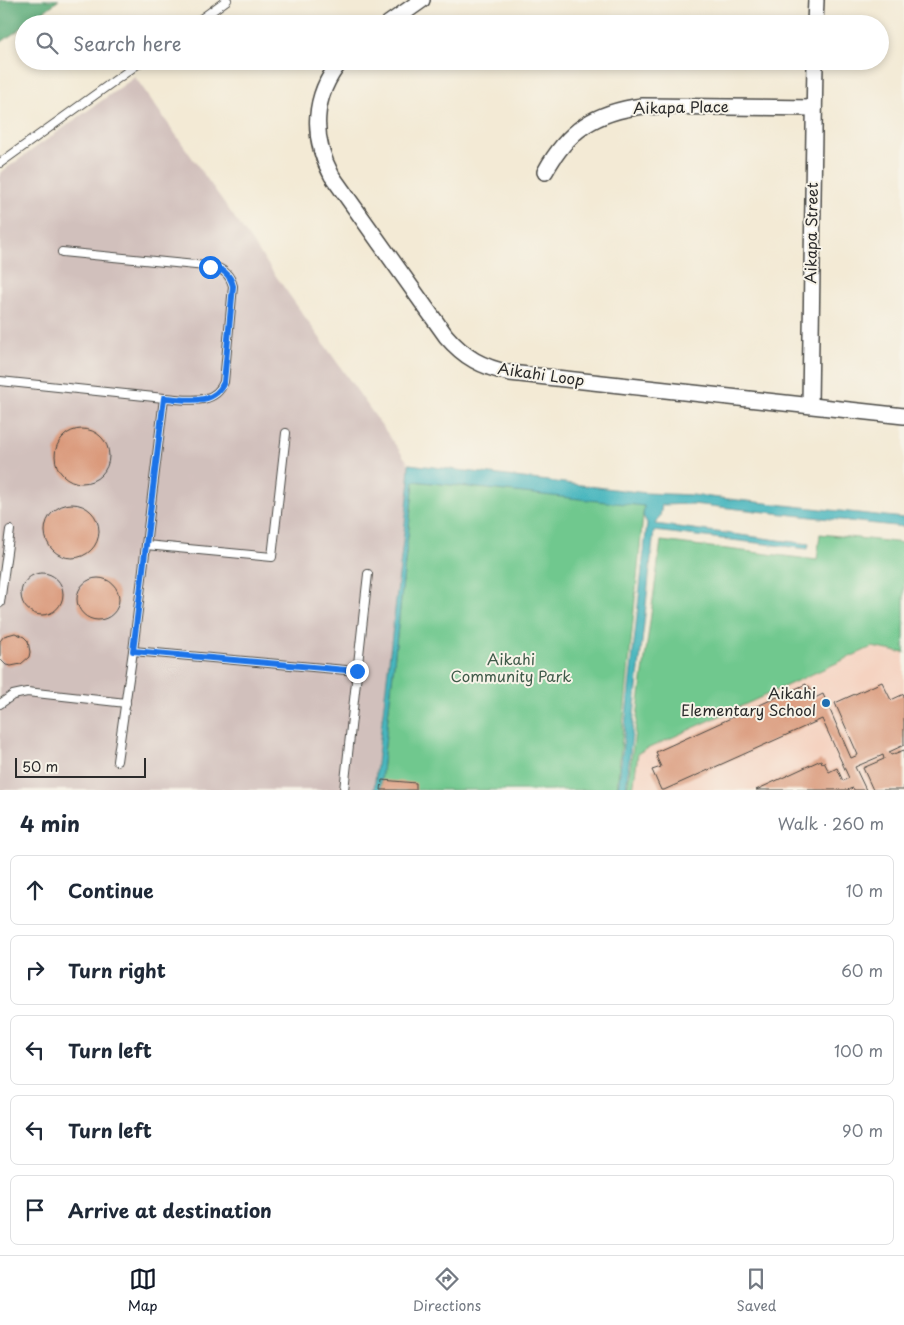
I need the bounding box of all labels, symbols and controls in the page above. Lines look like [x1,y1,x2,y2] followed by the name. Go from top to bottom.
[15,15,889,70] search box
[33,29,61,57] icon: search
[73,29,182,57] text: Search here
[633,94,729,119] street label: Aikapa Place
[798,182,823,284] street label: Aikapa Street
[199,256,222,279] route start
[496,356,586,391] street label: Aikahi Loop
[451,647,571,687] park label: Aikahi Community Park
[346,660,369,683] route end
[681,681,816,721] place label: Aikahi Elementary School
[820,697,832,709] marker: Aikahi Elementary School
[15,755,146,778] scale bar
[22,756,58,777] text: 50 m
[20,807,80,839] text: 4 min
[778,811,884,835] text: Walk · 260 m
[21,876,49,904] icon: ahead
[68,876,154,904] text: Continue
[846,878,883,902] text: 10 m
[21,956,49,984] icon: right
[68,956,166,984] text: Turn right
[841,958,883,982] text: 60 m
[21,1036,49,1064] icon: left
[68,1036,152,1064] text: Turn left
[834,1038,883,1062] text: 100 m
[21,1116,49,1144] icon: left
[68,1116,152,1144] text: Turn left
[842,1118,883,1142] text: 90 m
[21,1196,49,1224] icon: arrive
[68,1196,272,1224] text: Arrive at destination
[128,1265,158,1316] tab: Map
[413,1265,481,1316] tab: Directions
[737,1265,776,1316] tab: Saved

